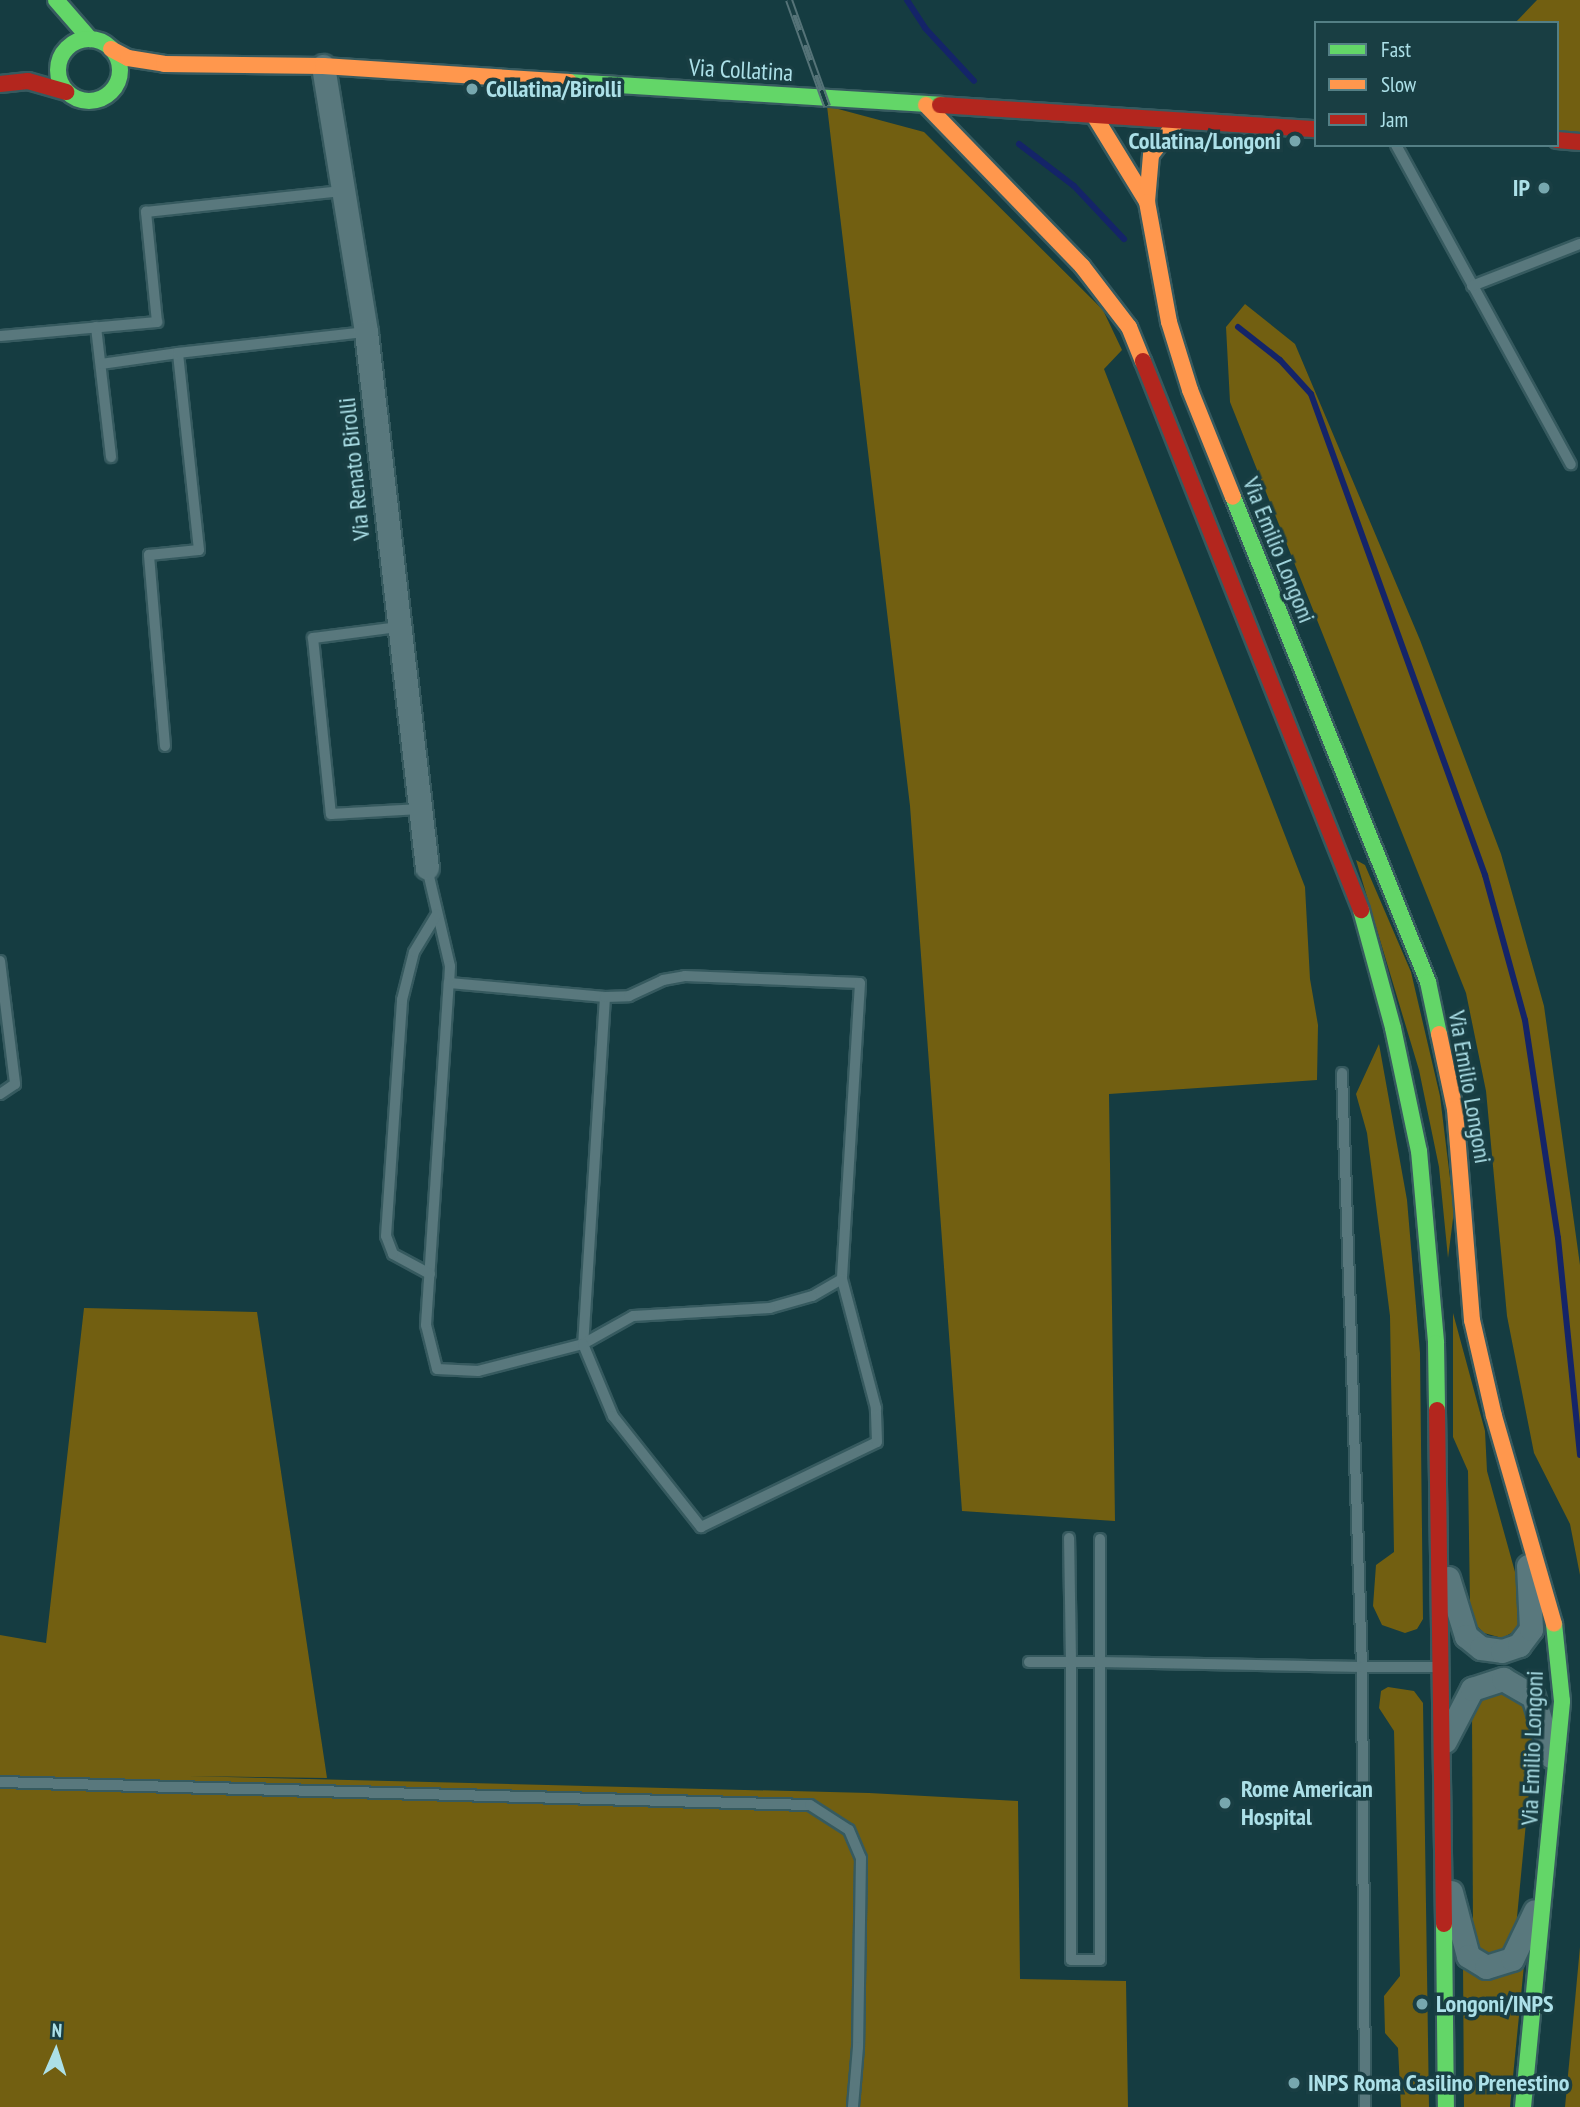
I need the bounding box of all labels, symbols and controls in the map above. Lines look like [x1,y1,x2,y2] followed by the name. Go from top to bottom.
[1314,21,1559,147] legend
[1381,36,1411,63] text: Fast
[688,53,794,87] street label: Via Collatina
[1381,71,1416,98] text: Slow
[486,75,622,103] place label: Collatina/Birolli
[464,81,480,97] marker: Collatina/Birolli
[1381,106,1408,133] text: Jam
[1129,127,1281,155] place label: Collatina/Longoni
[1287,133,1303,149] marker: Collatina/Longoni
[1513,174,1530,202] place label: IP
[1536,180,1552,196] marker: IP
[332,396,376,542] street label: Via Renato Birolli
[1237,473,1321,627] street label: Via Emilio Longoni
[1442,1008,1498,1166] street label: Via Emilio Longoni
[1515,1670,1549,1826] street label: Via Emilio Longoni
[1241,1775,1374,1831] place label: Rome American Hospital
[1215,1793,1235,1813] marker: Rome American Hospital
[1436,1990,1554,2018] place label: Longoni/INPS
[1414,1996,1430,2012] marker: Longoni/INPS
[21,2016,91,2086] north arrow
[51,2018,63,2042] text: N
[1308,2069,1570,2097] place label: INPS Roma Casilino Prenestino
[1286,2075,1302,2091] marker: INPS Roma Casilino Prenestino

